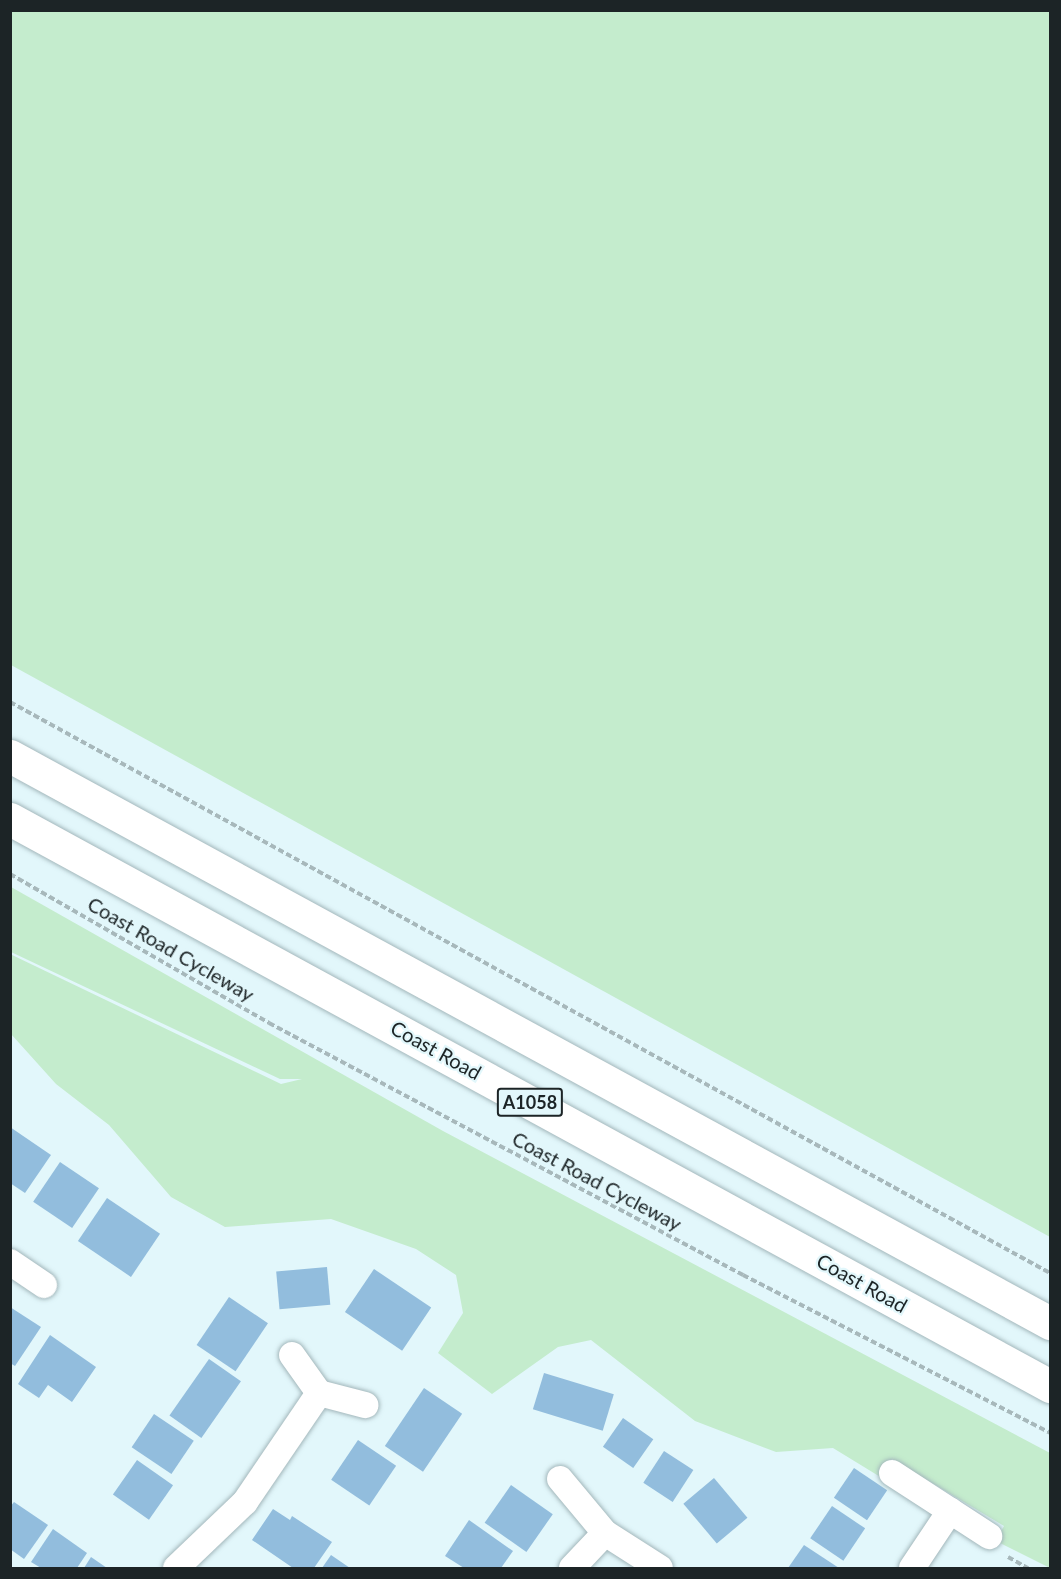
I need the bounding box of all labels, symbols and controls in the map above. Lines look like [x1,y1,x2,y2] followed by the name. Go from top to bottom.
[83,892,259,1006] street label: Coast Road Cycleway
[387,1015,485,1085] street label: Coast Road
[496,1087,564,1117] road number: A1058
[508,1126,686,1236] street label: Coast Road Cycleway
[813,1248,911,1318] street label: Coast Road

